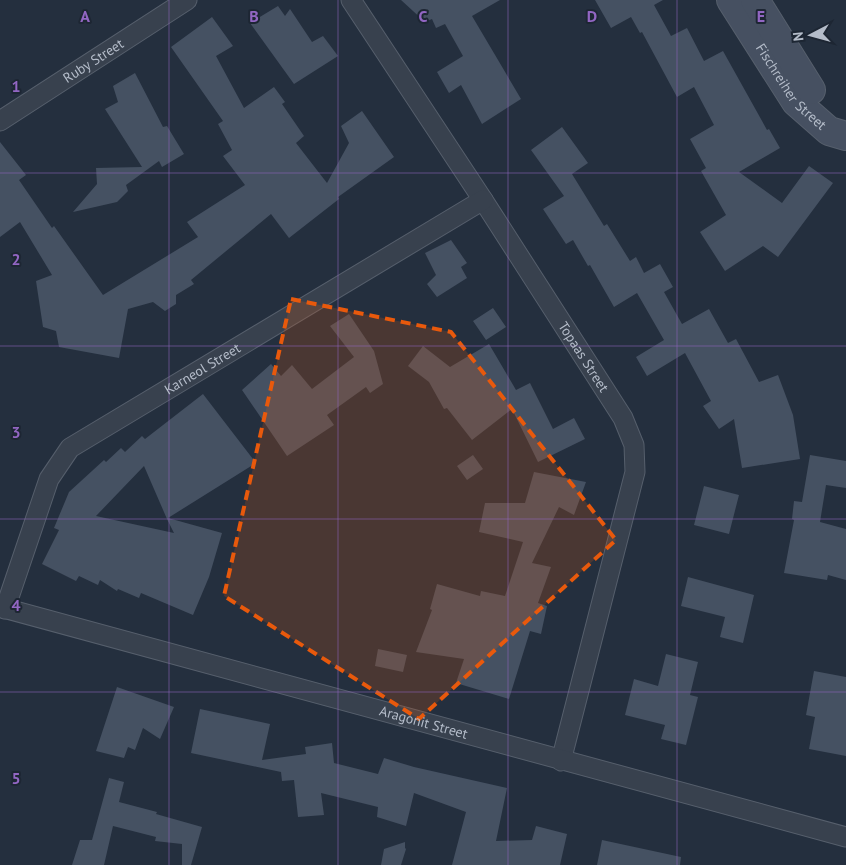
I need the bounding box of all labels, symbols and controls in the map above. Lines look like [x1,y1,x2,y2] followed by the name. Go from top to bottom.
[80,6,90,26] text: A
[249,6,259,26] text: B
[419,6,428,26] text: C
[587,6,597,26] text: D
[757,6,765,26] text: E
[786,10,836,60] north arrow
[789,31,808,42] text: N
[59,34,127,87] street label: Ruby Street
[752,40,831,134] street label: Fischreiher Street
[11,76,21,96] text: 1
[11,249,21,269] text: 2
[554,318,613,396] street label: Topaas Street
[161,339,244,398] street label: Karneol Street
[11,422,21,442] text: 3
[11,595,21,615] text: 4
[377,702,470,743] street label: Aragonit Street
[11,768,21,788] text: 5

